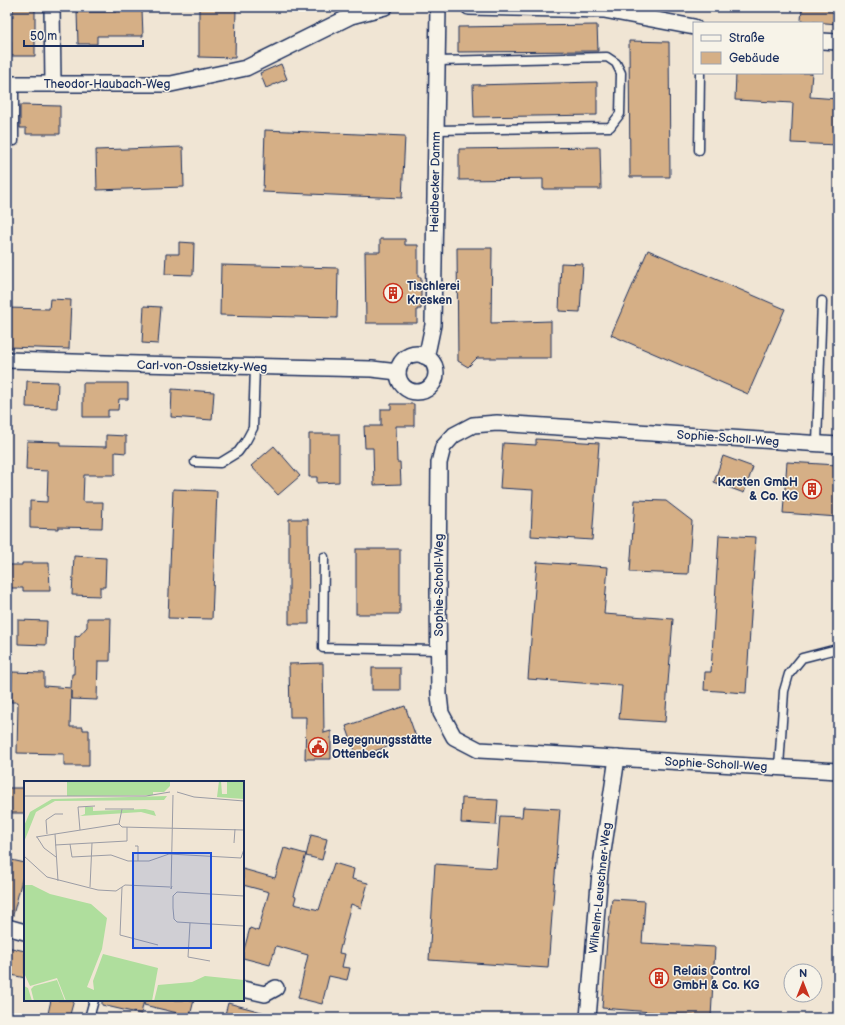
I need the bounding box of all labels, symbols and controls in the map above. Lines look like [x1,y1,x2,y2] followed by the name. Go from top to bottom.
[24,22,143,48] scale bar
[693,22,823,74] legend
[30,29,57,44] text: 50 m
[729,31,765,46] text: Straße
[729,51,779,66] text: Gebäude
[44,77,170,92] street label: Theodor-Haubach-Weg
[427,131,444,233] street label: Heidbecker Damm
[407,279,460,308] place label: Tischlerei Kresken
[382,282,404,304] building icon: Tischlerei Kresken
[137,358,267,375] street label: Carl-von-Ossietzky-Weg
[676,427,780,450] street label: Sophie-Scholl-Weg
[718,475,798,504] place label: Karsten GmbH & Co. KG
[801,478,823,500] building icon: Karsten GmbH & Co. KG
[432,534,447,636] street label: Sophie-Scholl-Weg
[332,733,432,762] place label: Begegnungsstätte Ottenbeck
[307,736,329,758] public building icon: Begegnungsstätte Ottenbeck
[664,754,768,775] street label: Sophie-Scholl-Weg
[24,781,244,1001] inset map
[586,822,615,955] street label: Wilhelm-Leuschner-Weg
[783,963,823,1003] north arrow
[673,964,760,993] place label: Relais Control GmbH & Co. KG
[648,967,670,989] building icon: Relais Control GmbH & Co. KG
[799,967,807,980] text: N

